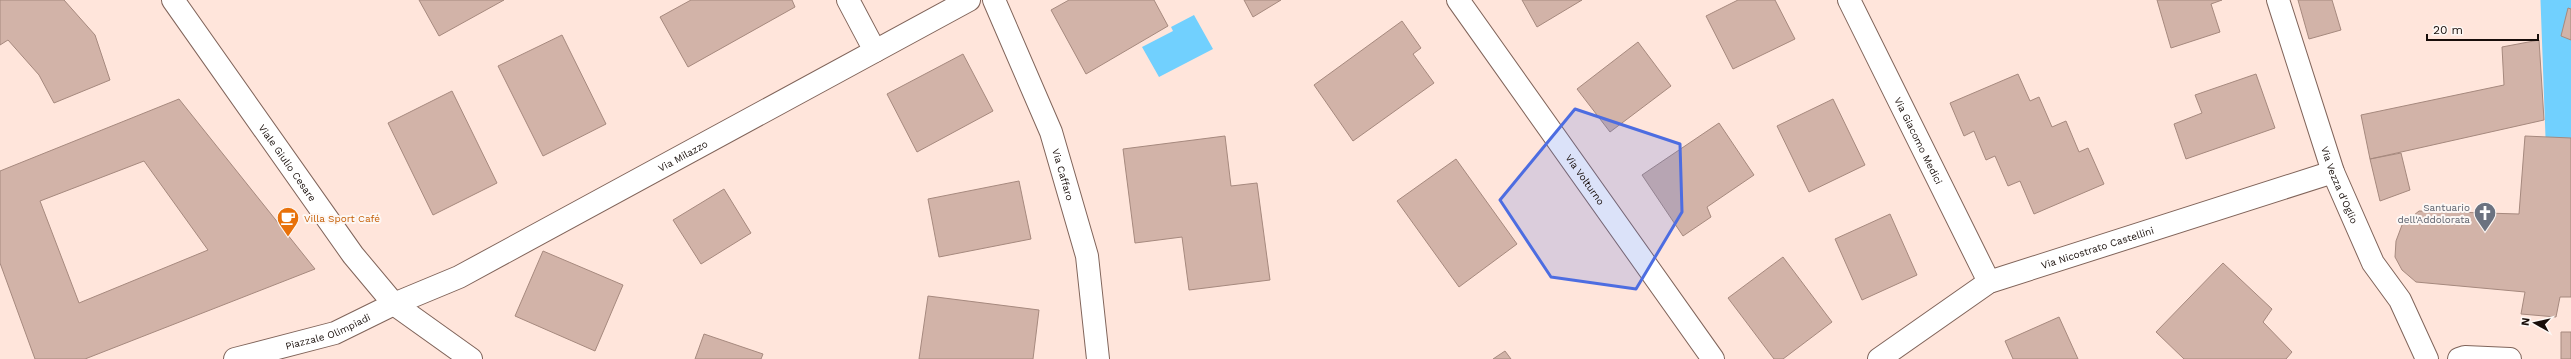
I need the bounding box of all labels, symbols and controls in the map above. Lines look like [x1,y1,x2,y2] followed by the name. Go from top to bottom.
[2427,16,2538,42] scale bar
[2433,23,2463,37] text: 20 m
[1892,96,1945,186] street label: Via Giacomo Medici
[256,122,318,204] street label: Viale Giulio Cesare
[656,138,710,174] street label: Via Milazzo
[2319,145,2360,225] street label: Via Vezza d'Oglio
[1050,147,1076,202] street label: Via Caffaro
[1563,152,1607,207] street label: Via Volturno
[2472,200,2498,233] church icon: Santuario dell'Addolorata
[2397,202,2470,225] place label: Santuario dell'Addolorata
[275,205,301,238] cafe icon: Villa Sport Café
[304,213,380,224] place label: Villa Sport Café
[2040,225,2155,271] street label: Via Nicostrato Castellini
[2515,303,2555,343] north arrow
[284,312,372,352] street label: Piazzale Olimpiadi
[2519,317,2533,327] text: N

